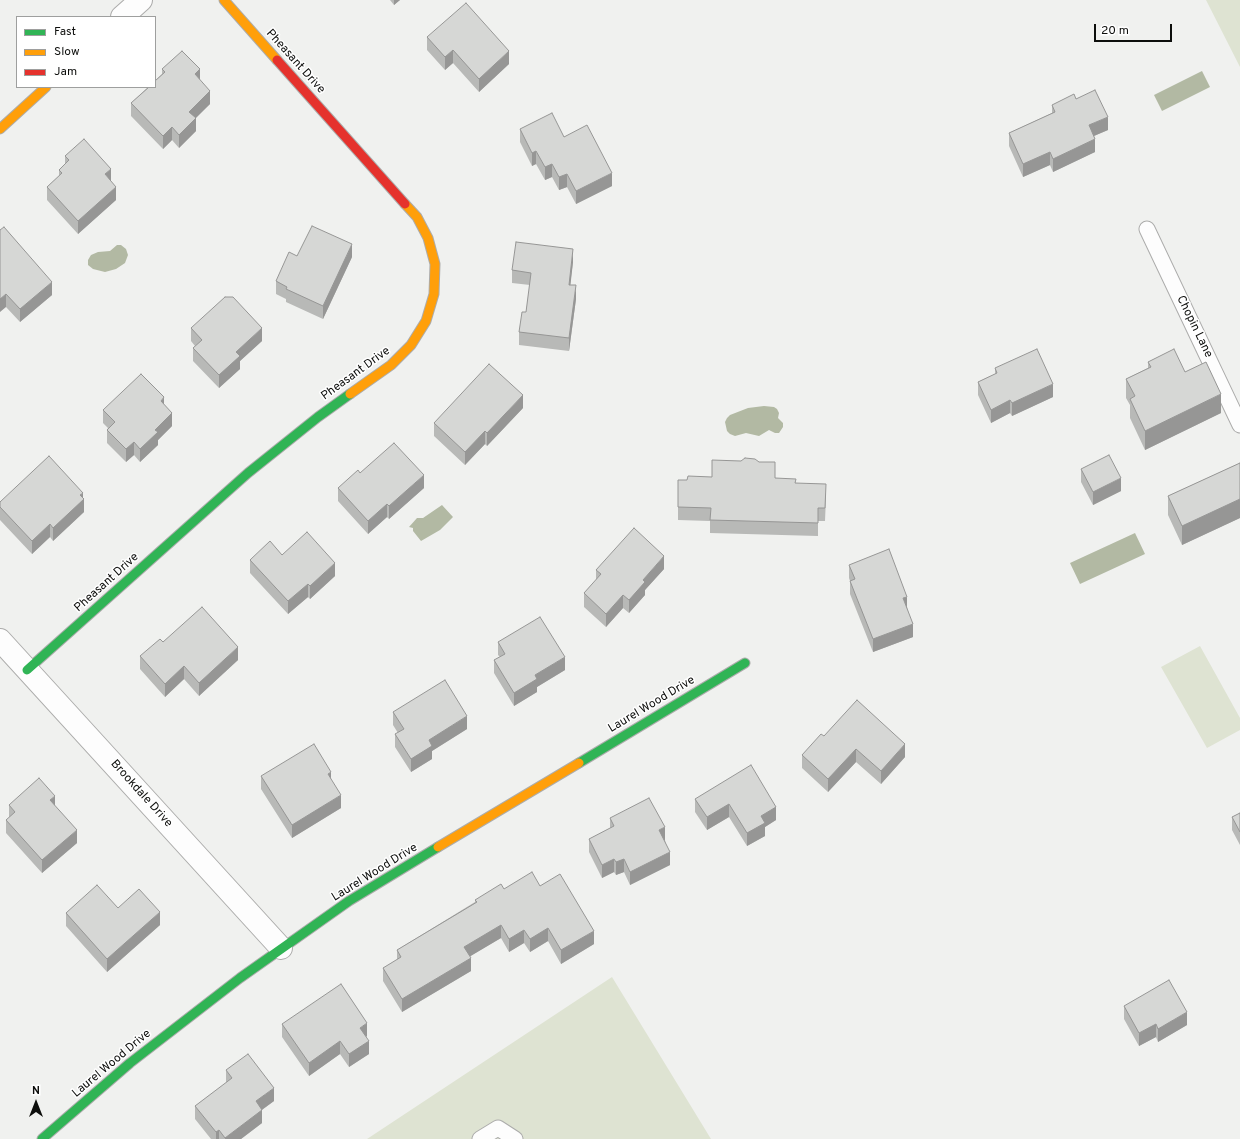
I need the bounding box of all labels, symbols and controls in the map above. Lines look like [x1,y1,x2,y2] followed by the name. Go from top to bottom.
[16,16,156,88] legend
[1096,16,1174,42] scale bar
[1101,23,1129,39] text: 20 m
[54,24,76,40] text: Fast
[262,27,328,97] street label: Pheasant Drive
[54,44,80,60] text: Slow
[54,64,77,80] text: Jam
[1173,294,1215,360] street label: Chopin Lane
[319,344,393,404] street label: Pheasant Drive
[72,550,142,616] street label: Pheasant Drive
[606,674,698,736] street label: Laurel Wood Drive
[107,757,175,831] street label: Brookdale Drive
[330,841,420,905] street label: Laurel Wood Drive
[70,1027,154,1101] street label: Laurel Wood Drive
[16,1083,56,1123] north arrow
[32,1084,40,1098] text: N

